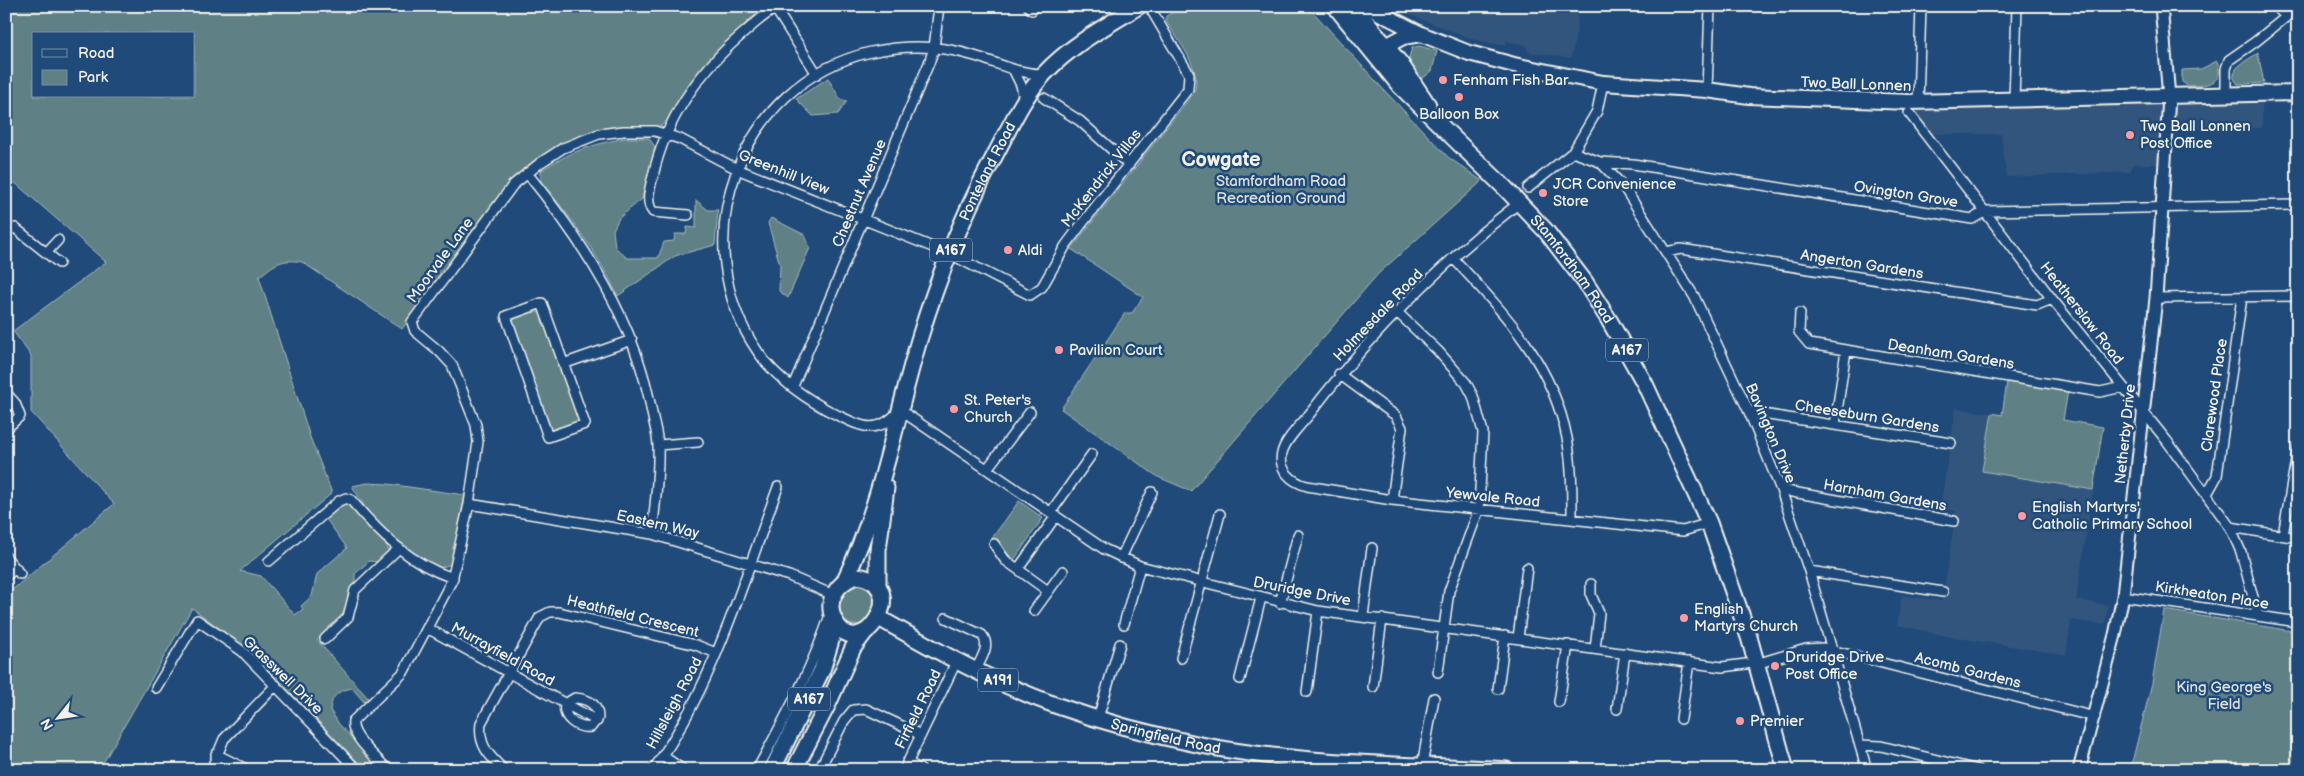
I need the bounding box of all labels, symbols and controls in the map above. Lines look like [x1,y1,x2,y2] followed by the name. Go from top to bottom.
[32,32,195,98] legend
[78,44,114,63] text: Road
[78,68,109,87] text: Park
[1453,71,1569,90] place label: Fenham Fish Bar
[1800,73,1912,96] street label: Two Ball Lonnen
[1437,74,1449,86] marker: Fenham Fish Bar
[1453,91,1465,103] marker: Balloon Box
[1419,105,1499,124] place label: Balloon Box
[2140,117,2251,153] place label: Two Ball Lonnen Post Office
[955,119,1020,224] street label: Ponteland Road
[1057,125,1146,231] street label: McKendrick Villas
[2124,129,2136,141] marker: Two Ball Lonnen Post Office
[828,136,891,250] street label: Chestnut Avenue
[736,146,832,199] street label: Greenhill View
[1181,148,1261,172] district label: Cowgate
[1216,172,1346,208] park label: Stamfordham Road Recreation Ground
[1553,175,1676,211] place label: JCR Convenience Store
[1852,177,1959,212] street label: Ovington Grove
[1537,187,1549,199] marker: JCR Convenience Store
[1526,211,1618,327] street label: Stamfordham Road
[403,214,478,307] street label: Moorvale Lane
[930,238,972,262] road number: A167
[1018,241,1043,260] place label: Aldi
[1002,244,1014,256] marker: Aldi
[1799,245,1925,284] street label: Angerton Gardens
[2036,258,2128,368] street label: Heatherslaw Road
[1329,265,1427,366] street label: Holmesdale Road
[1886,335,2016,374] street label: Deanham Gardens
[2197,337,2232,453] street label: Clarewood Place
[1606,338,1648,362] road number: A167
[1069,341,1163,360] place label: Pavilion Court
[1053,344,1065,356] marker: Pavilion Court
[1741,380,1800,486] street label: Bavington Drive
[2111,383,2140,485] street label: Netherby Drive
[964,391,1032,427] place label: St. Peter's Church
[1793,396,1941,437] street label: Cheeseburn Gardens
[948,403,960,415] marker: St. Peter's Church
[1822,475,1949,516] street label: Harnham Gardens
[1444,483,1541,512] street label: Yewvale Road
[2032,498,2192,534] place label: English Martyrs' Catholic Primary School
[615,506,701,543] street label: Eastern Way
[2016,510,2028,522] marker: English Martyrs' Catholic Primary School
[1251,573,1352,610] street label: Druridge Drive
[2154,577,2270,614] street label: Kirkheaton Place
[565,591,701,642] street label: Heathfield Crescent
[1694,600,1798,636] place label: English Martyrs Church
[1678,612,1690,624] marker: English Martyrs Church
[448,618,558,691] street label: Murrayfield Road
[238,632,327,719] street label: Grasswell Drive
[1785,648,1884,684] place label: Druridge Drive Post Office
[1913,648,2023,693] street label: Acomb Gardens
[642,654,707,753] street label: Hillsleigh Road
[1769,660,1781,672] marker: Druridge Drive Post Office
[891,666,946,752] street label: Firfield Road
[978,668,1018,692] road number: A191
[2176,678,2272,714] park label: King George's Field
[788,688,830,711] road number: A167
[32,694,82,744] north arrow
[1750,712,1804,731] place label: Premier
[1109,714,1222,759] street label: Springfield Road
[37,715,57,733] text: N
[1734,715,1746,727] marker: Premier

